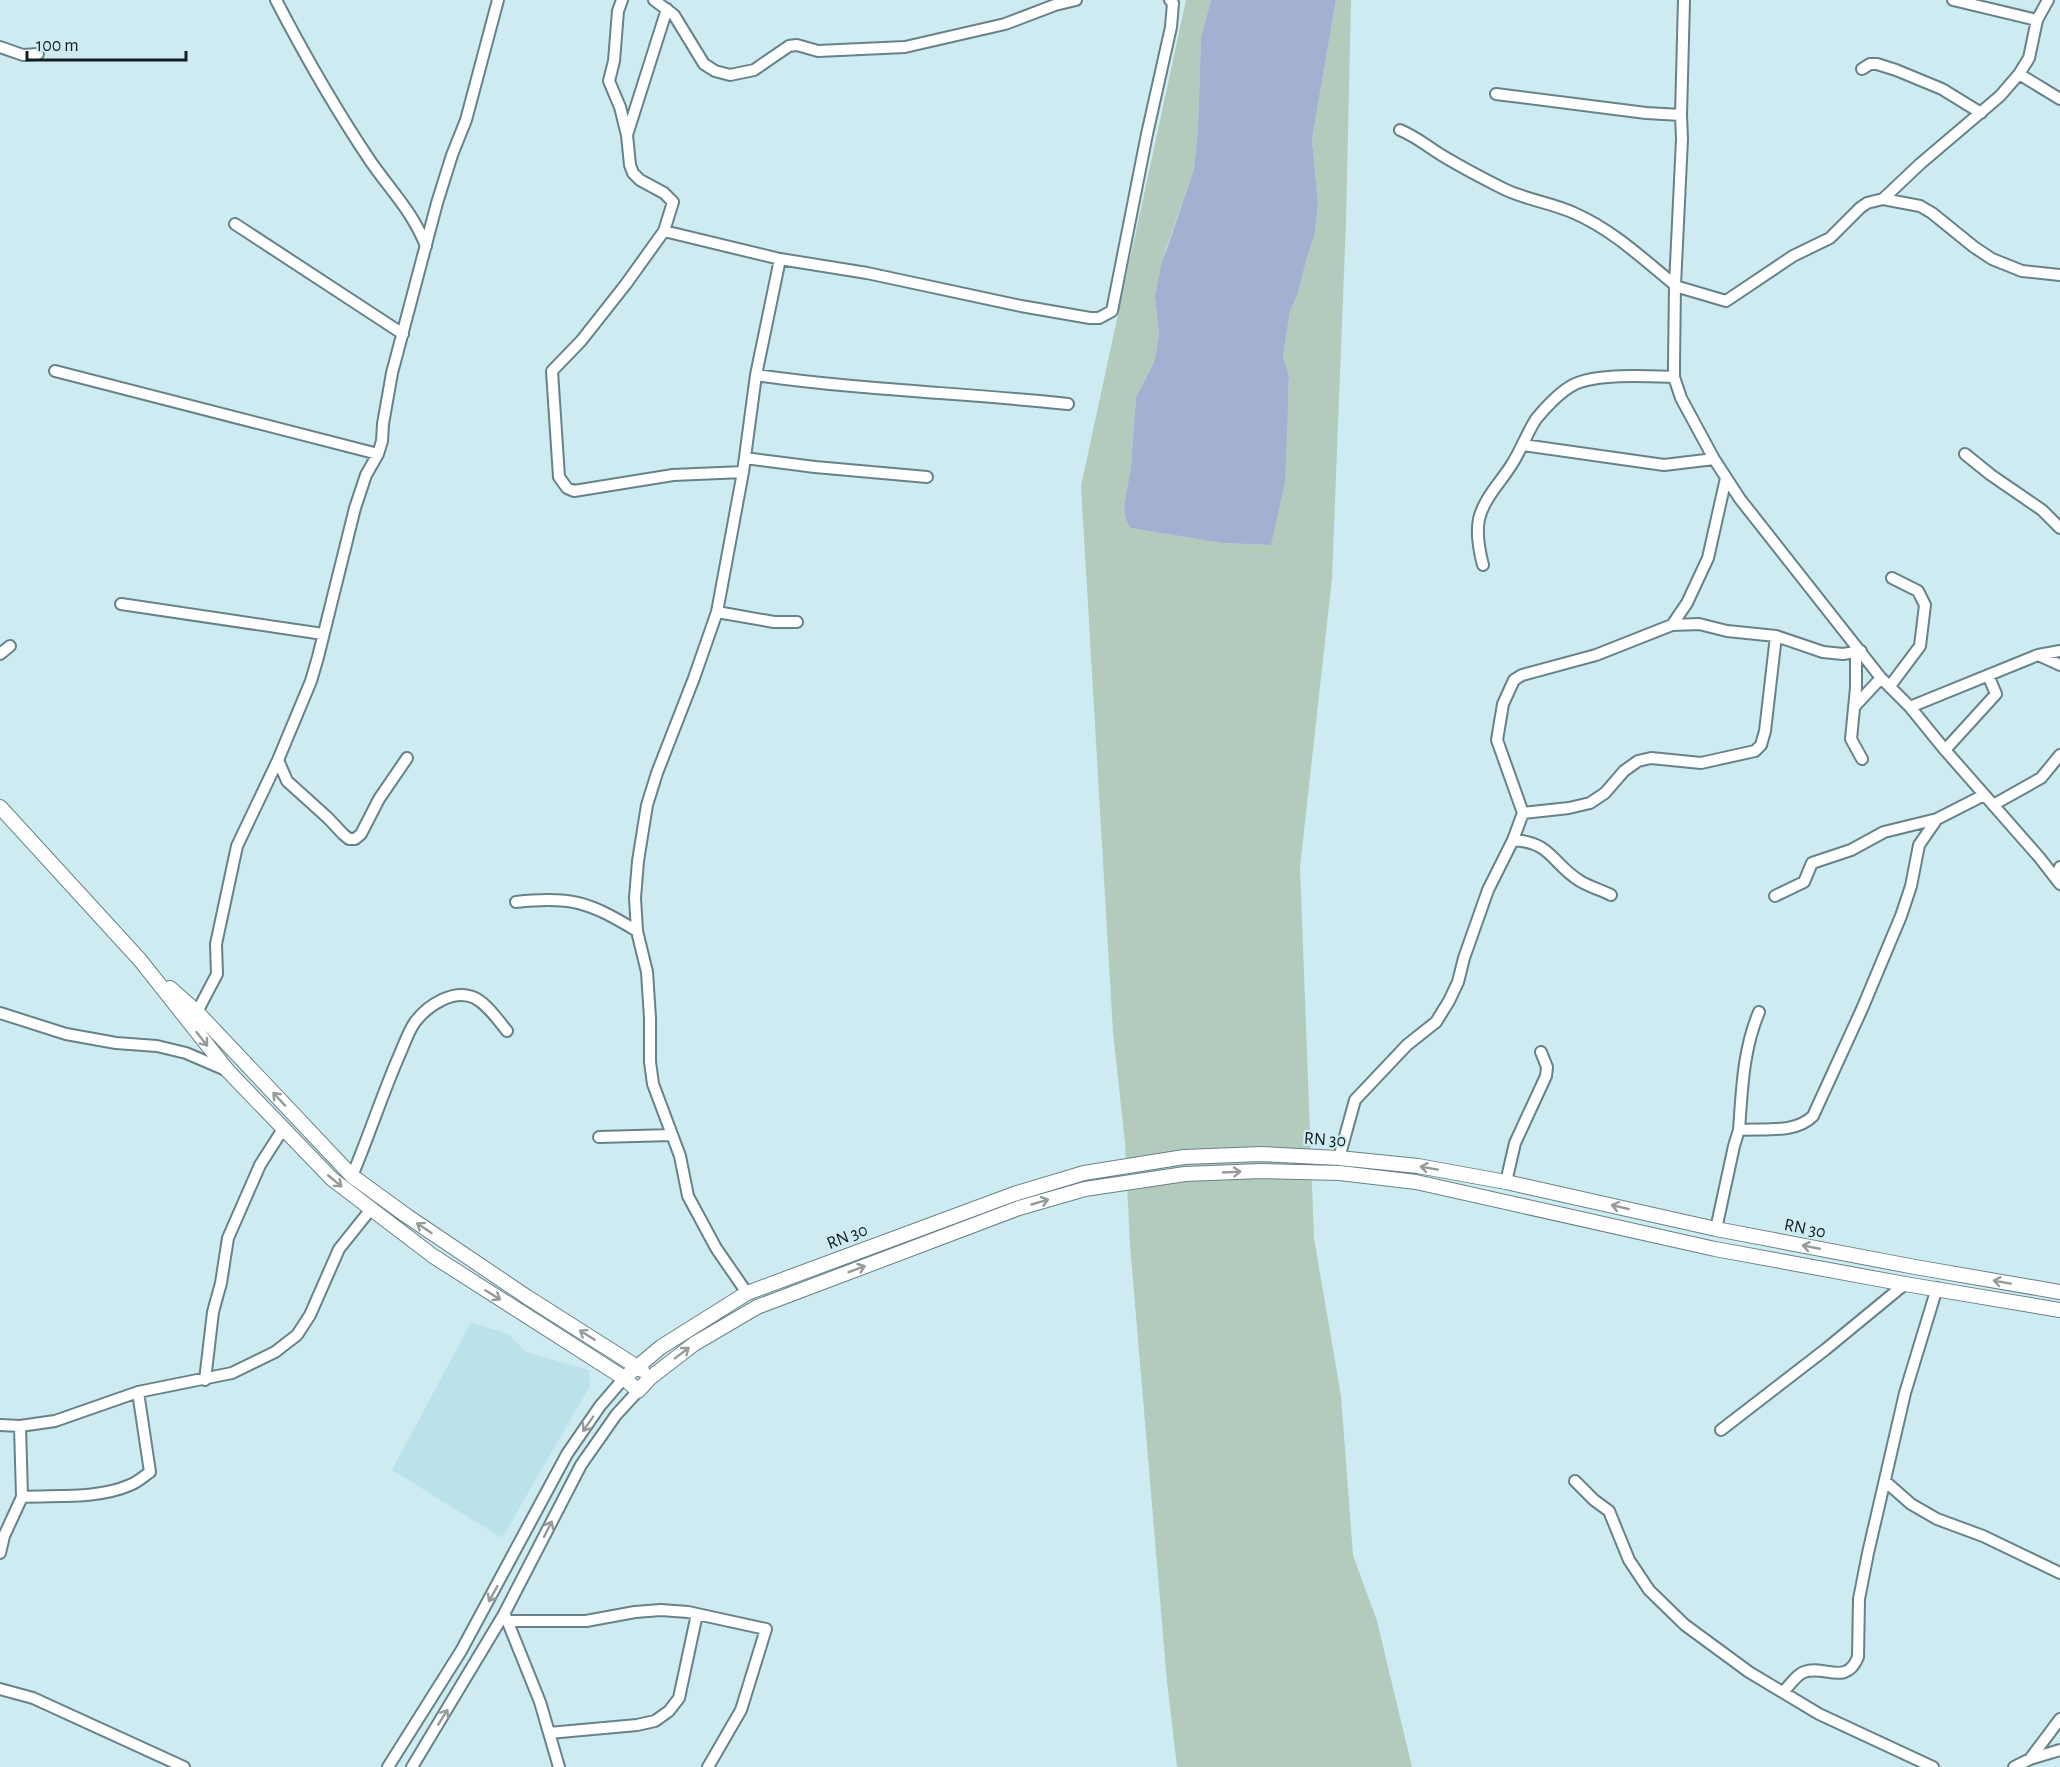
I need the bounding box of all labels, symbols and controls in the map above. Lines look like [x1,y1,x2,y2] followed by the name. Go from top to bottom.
[27,24,186,62] scale bar
[36,37,79,55] text: 100 m
[196,1030,209,1046] one-way arrow
[272,1091,286,1106] one-way arrow
[1303,1130,1347,1150] street label: RN 30
[1419,1162,1439,1173] one-way arrow
[1222,1166,1242,1177] one-way arrow
[327,1174,342,1188] one-way arrow
[1031,1196,1050,1207] one-way arrow
[1610,1201,1629,1213] one-way arrow
[1782,1216,1827,1242] street label: RN 30
[416,1221,433,1233] one-way arrow
[824,1221,870,1253] street label: RN 30
[1801,1241,1821,1252] one-way arrow
[847,1262,866,1273] one-way arrow
[1993,1276,2013,1287] one-way arrow
[485,1288,502,1301] one-way arrow
[579,1328,596,1340] one-way arrow
[674,1347,690,1359] one-way arrow
[582,1415,594,1431] one-way arrow
[543,1520,554,1538] one-way arrow
[487,1585,499,1602] one-way arrow
[437,1709,449,1726] one-way arrow

